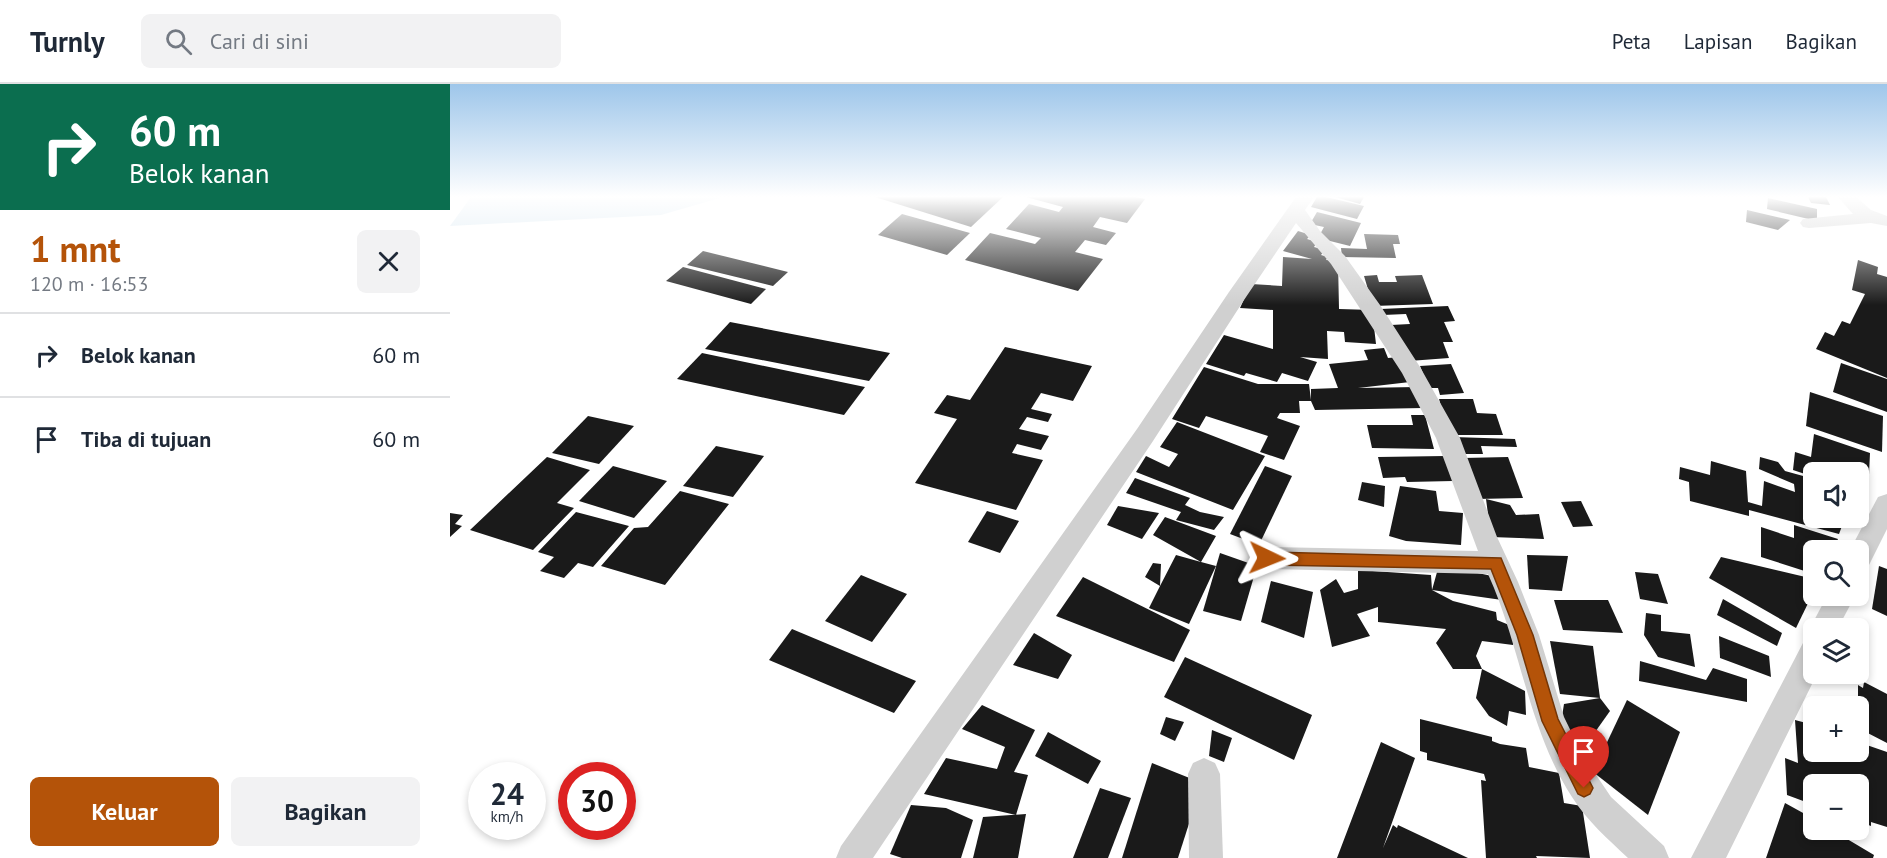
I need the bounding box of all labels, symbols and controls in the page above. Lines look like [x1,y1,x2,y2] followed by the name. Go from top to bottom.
[141,14,561,68] search box
[30,23,105,60] text: Turnly
[162,25,195,58] icon: search
[210,27,309,55] text: Cari di sini
[1612,28,1651,55] text: Peta
[1684,28,1752,55] text: Lapisan
[1785,28,1857,55] text: Bagikan
[129,103,221,158] text: 60 m
[30,108,108,186] icon: right
[129,156,269,190] text: Belok kanan
[30,225,121,272] text: 1 mnt
[357,230,420,293] button: close
[30,271,148,297] text: 120 m · 16:53
[30,339,63,372] icon: right
[81,341,196,369] text: Belok kanan
[372,341,420,369] text: 60 m
[30,423,63,456] icon: arrive
[81,425,211,453] text: Tiba di tujuan
[372,425,420,453] text: 60 m
[1803,462,1869,840] map controls
[1803,462,1869,528] button: sound
[1235,526,1299,590] position arrow
[1803,540,1869,606] button: search
[1803,618,1869,684] button: layers
[1803,696,1869,762] button: +
[1558,726,1609,788] pin
[1567,735,1600,768] icon: arrive
[558,762,636,840] speed limit sign: 30
[490,774,524,813] text: 24
[1803,774,1869,840] button: −
[30,777,219,846] button: Keluar
[231,777,420,846] button: Bagikan
[491,807,523,826] text: km/h

